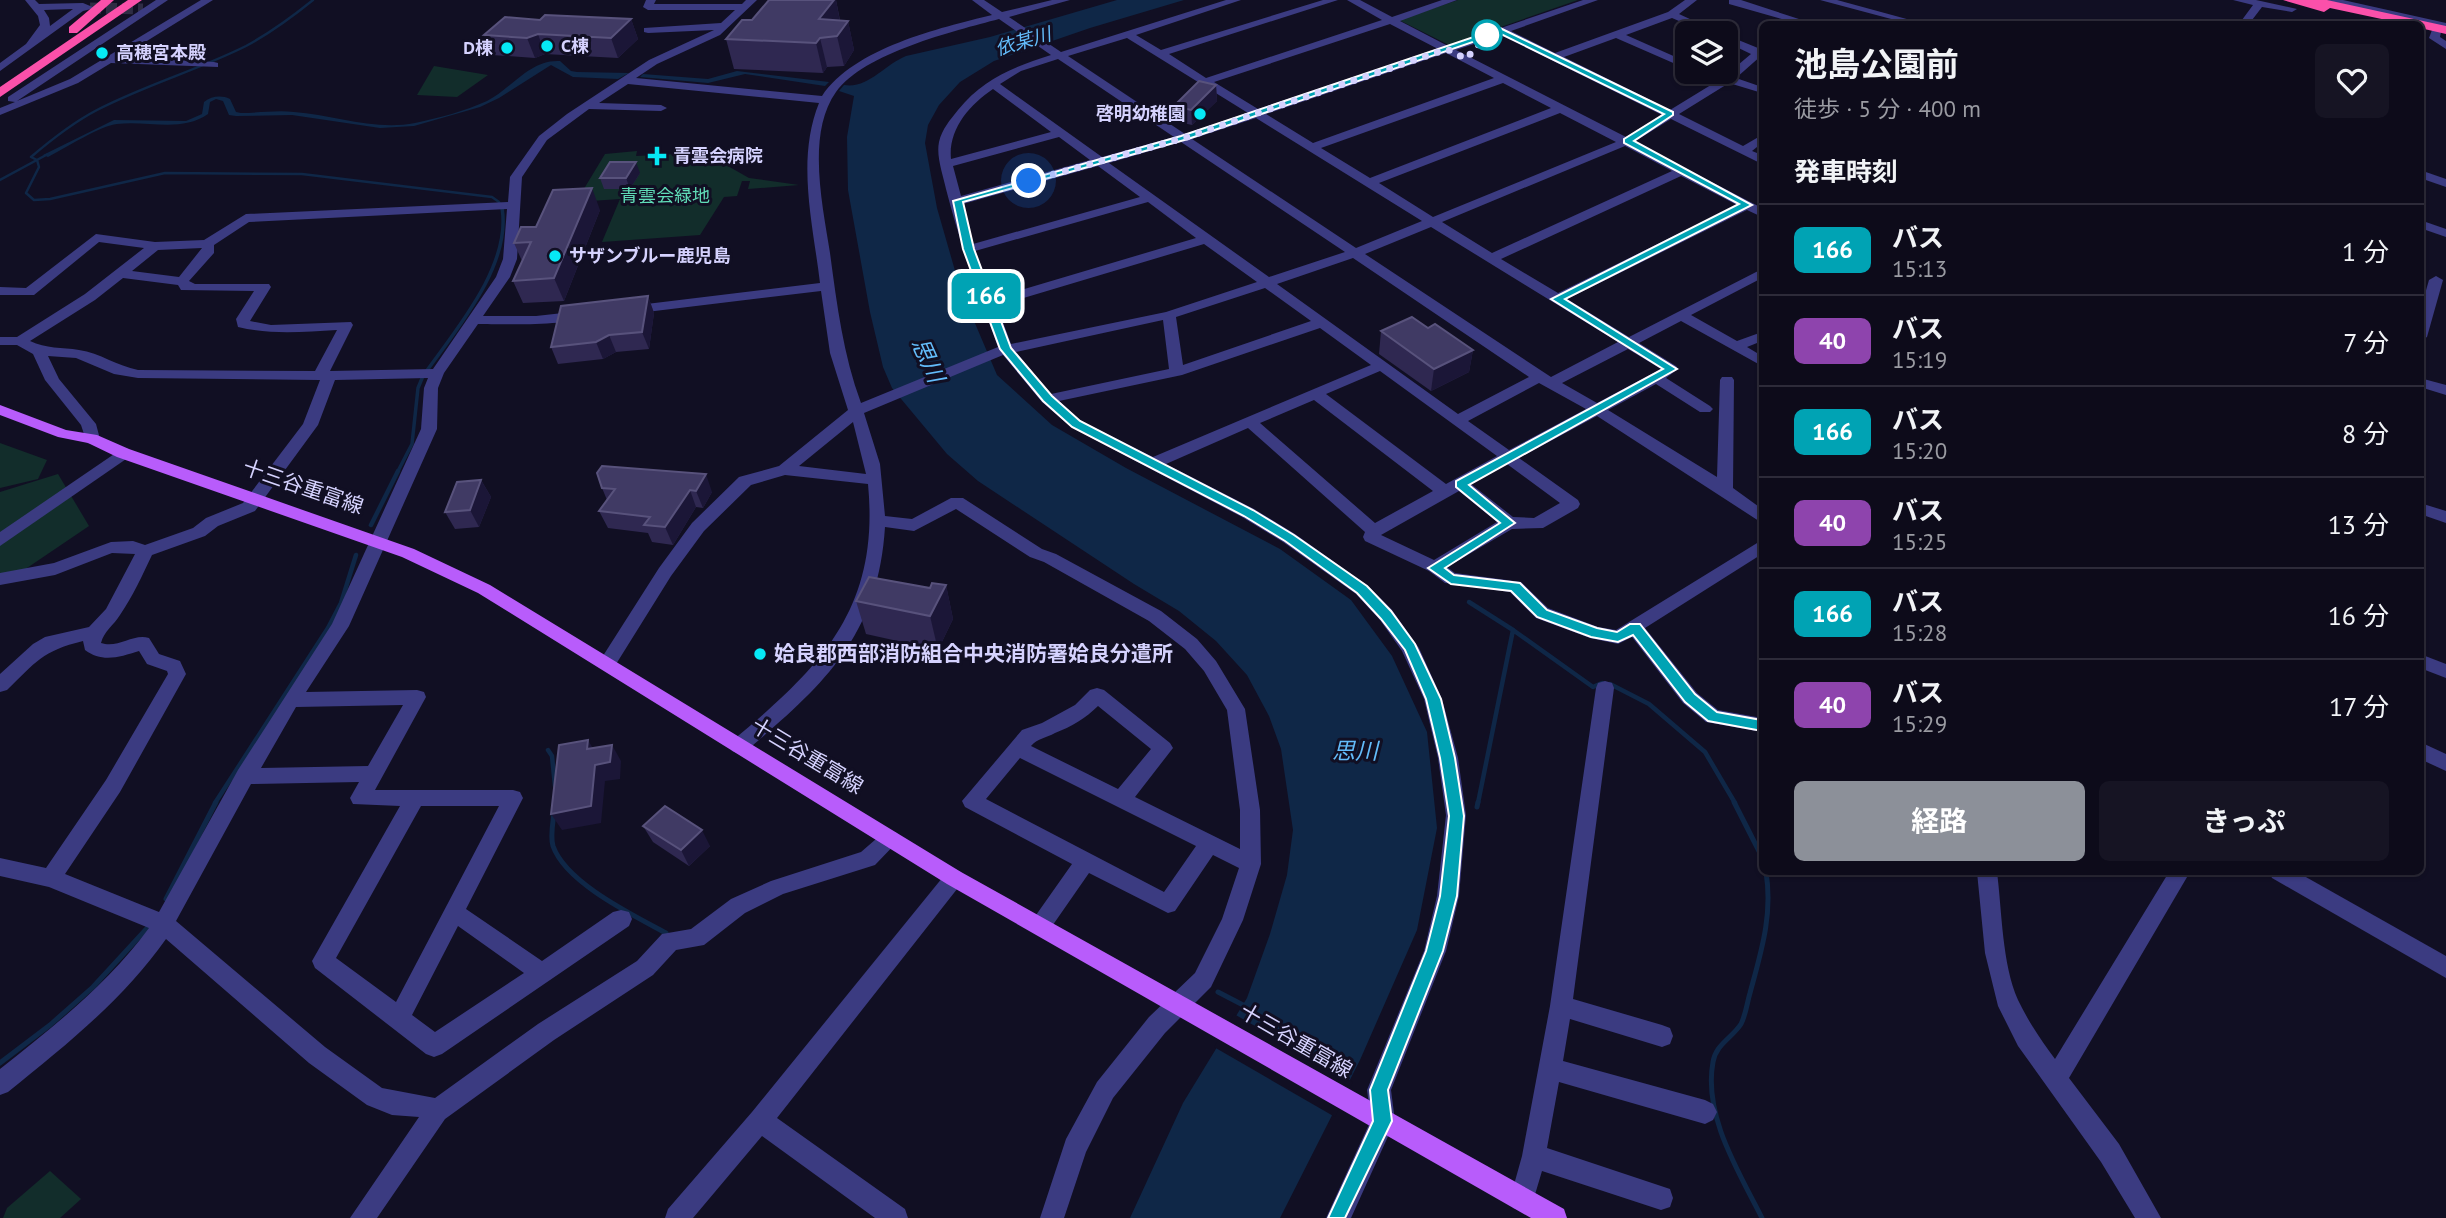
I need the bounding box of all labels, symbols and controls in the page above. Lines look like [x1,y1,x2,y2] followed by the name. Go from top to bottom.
[1472,20,1502,50] unlabelled marker
[992,21,1056,60] water label: 依某川
[1675,21,1738,84] map controls
[1675,21,1738,84] button: layers
[561,34,589,57] place label: C棟
[463,36,493,59] place label: D棟
[539,38,555,54] marker: C棟
[499,40,515,56] marker: D棟
[116,41,206,64] place label: 高穂宮本殿
[1794,42,1959,85] text: 池島公園前
[2315,44,2389,118] button: heart
[94,45,110,61] marker: 高穂宮本殿
[1794,94,1981,123] text: 徒歩 · 5 分 · 400 m
[1096,102,1186,125] place label: 啓明幼稚園
[1192,106,1208,122] marker: 啓明幼稚園
[673,144,763,167] place label: 青雲会病院
[647,146,667,166] marker: 青雲会病院
[1794,155,1898,188] text: 発車時刻
[1011,163,1046,198] your location
[620,184,710,207] park label: 青雲会緑地
[1892,221,1944,254] text: バス
[1812,234,1853,265] text: 166
[2342,235,2389,268] text: 1 分
[569,244,730,267] place label: サザンブルー鹿児島
[547,248,563,264] marker: サザンブルー鹿児島
[1892,254,1947,283] text: 15:13
[946,273,1026,319] line badge: 166
[966,280,1006,311] text: 166
[1892,312,1944,345] text: バス
[1819,325,1846,356] text: 40
[2343,326,2389,359] text: 7 分
[906,333,952,389] water label: 思川
[1892,345,1947,374] text: 15:19
[1892,403,1944,436] text: バス
[1812,416,1853,447] text: 166
[2342,417,2389,450] text: 8 分
[1892,436,1947,465] text: 15:20
[239,453,367,520] street label: 十三谷重富線
[1892,494,1944,527] text: バス
[1819,507,1846,538] text: 40
[2328,508,2389,541] text: 13 分
[1892,527,1947,556] text: 15:25
[1892,585,1944,618] text: バス
[1812,598,1853,629] text: 166
[2328,599,2389,632] text: 16 分
[1892,618,1947,647] text: 15:28
[774,640,1173,667] place label: 姶良郡西部消防組合中央消防署姶良分遣所
[752,646,768,662] marker: 姶良郡西部消防組合中央消防署姶良分遣所
[1892,676,1944,709] text: バス
[1819,689,1846,720] text: 40
[2329,690,2389,723] text: 17 分
[1892,709,1947,738] text: 15:29
[746,712,868,800] street label: 十三谷重富線
[1332,736,1381,765] water label: 思川
[1794,781,2085,861] button: 経路
[2099,781,2389,861] button: きっぷ
[1235,997,1358,1084] street label: 十三谷重富線

